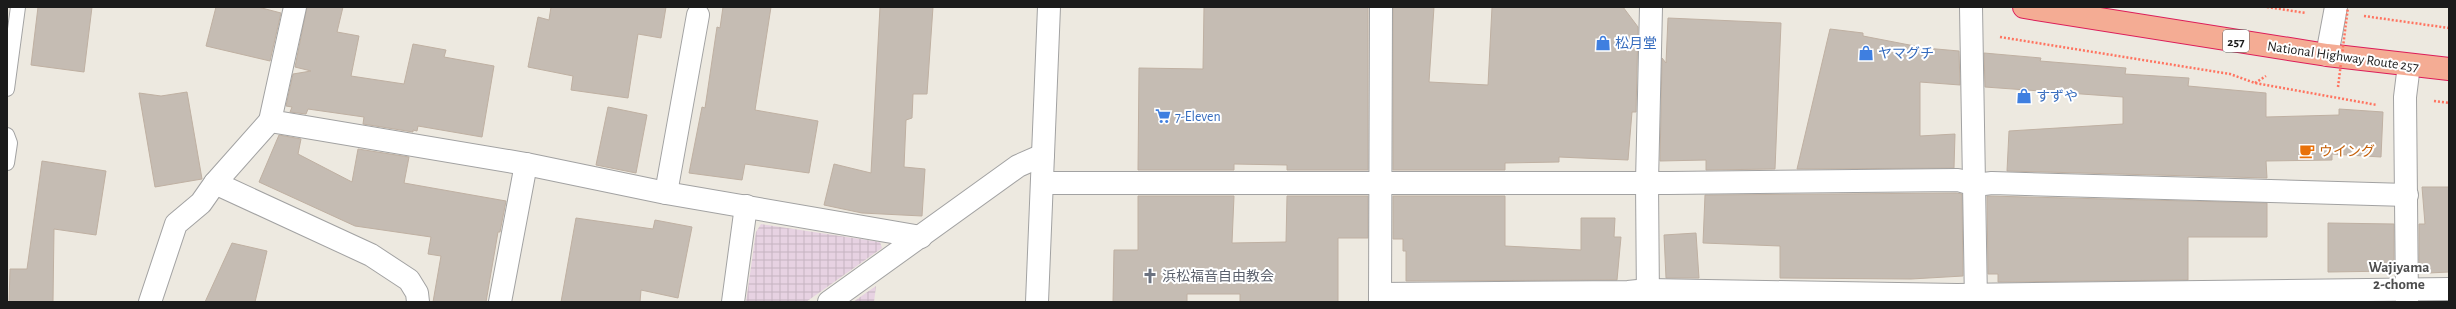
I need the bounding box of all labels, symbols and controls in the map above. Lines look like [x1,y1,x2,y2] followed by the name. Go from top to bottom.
[2223,30,2249,52] road number: 257
[1594,34,1612,52] shop icon: 松月堂
[1615,36,1657,51] place label: 松月堂
[2266,39,2420,75] street label: National Highway Route 257
[1857,44,1875,62] shop icon: ヤマグチ
[1878,46,1934,61] place label: ヤマグチ
[2015,87,2033,105] shop icon: すずや
[2036,89,2078,104] place label: すずや
[1154,107,1172,125] supermarket icon: 7-Eleven
[1175,110,1221,124] place label: 7-Eleven
[2298,142,2316,160] cafe icon: ウイング
[2319,144,2375,159] place label: ウイング
[2368,260,2430,292] district label: Wajiyama 2-chome
[1141,267,1159,285] church icon: 浜松福音自由教会
[1162,269,1274,284] place label: 浜松福音自由教会

